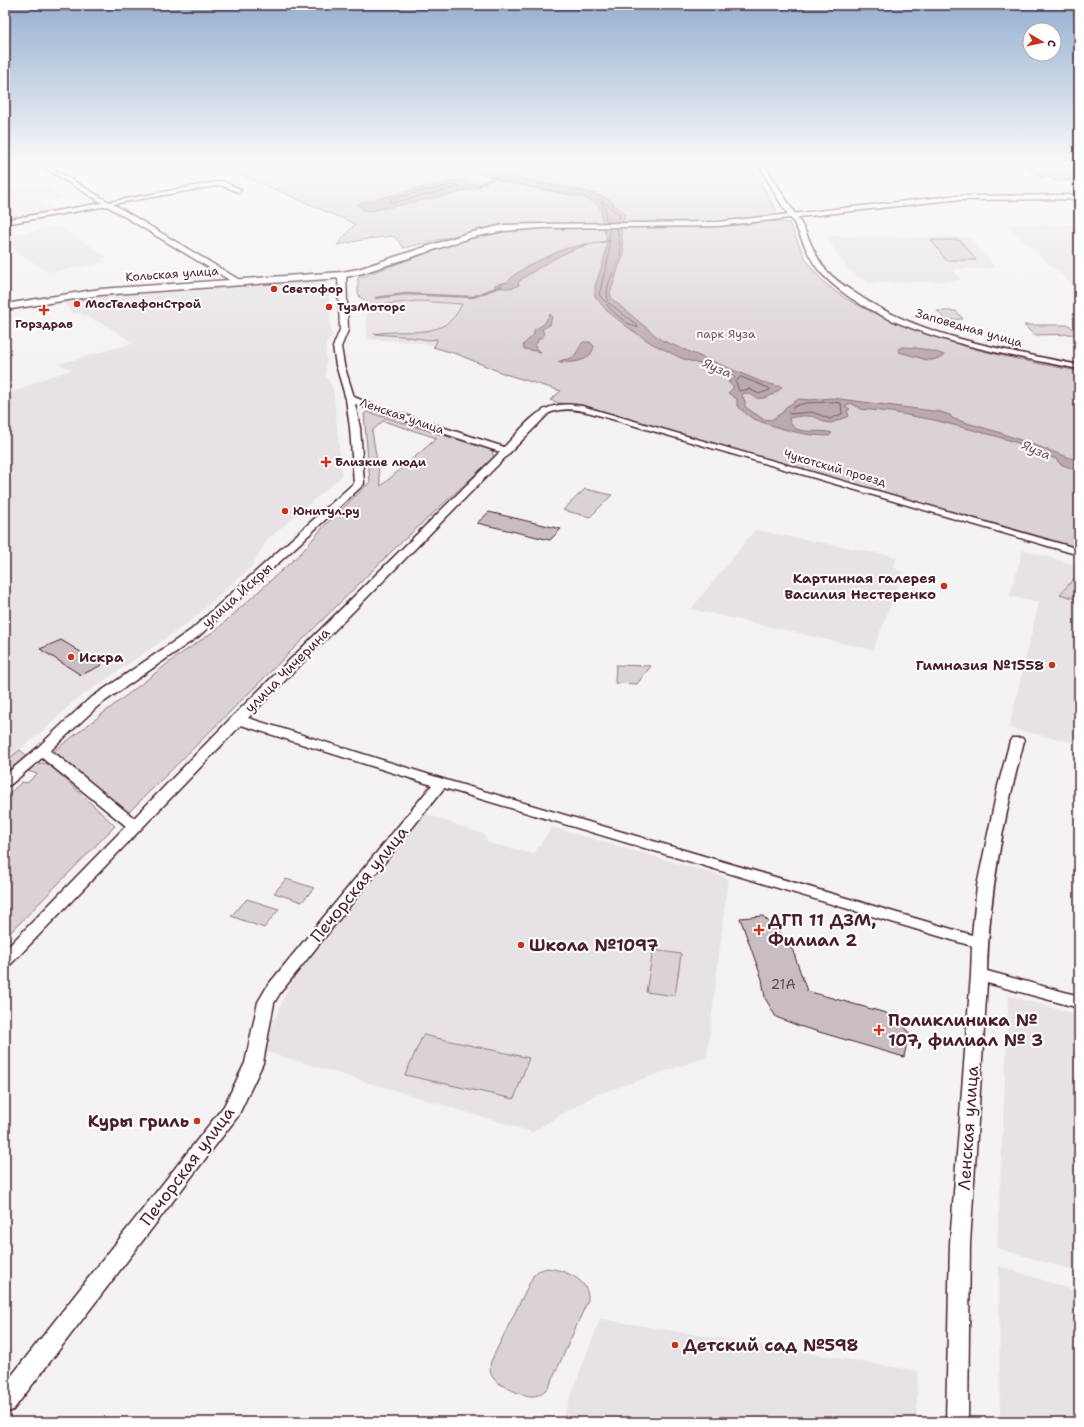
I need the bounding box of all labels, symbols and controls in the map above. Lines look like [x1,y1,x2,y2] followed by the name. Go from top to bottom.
[1022,22,1062,62] north arrow
[1043,39,1059,48] text: С
[125,263,220,285] street label: Кольская улица
[282,281,343,297] place label: Светофор
[269,284,279,294] marker: Светофор
[85,296,202,312] place label: МосТелефонСтрой
[72,299,82,309] marker: МосТелефонСтрой
[337,299,406,315] place label: ТузМоторс
[324,302,334,312] marker: ТузМоторс
[39,305,49,315] marker: Горздрав
[914,305,1025,351] street label: Заповедная улица
[15,316,73,332] place label: Горздрав
[696,326,756,342] park label: парк Яуза
[699,354,734,382] water label: Яуза
[358,394,447,438] street label: Ленская улица
[1018,436,1053,464] water label: Яуза
[782,446,888,490] street label: Чукотский проезд
[335,454,427,470] place label: Близкие люди
[320,456,332,468] marker: Близкие люди
[293,503,360,519] place label: Юнитул.ру
[280,506,290,516] marker: Юнитул.ру
[198,559,276,631] street label: улица Искры
[785,569,936,603] place label: Картинная галерея Василия Нестеренко
[939,581,949,591] marker: Картинная галерея Василия Нестеренко
[241,623,334,716] street label: улица Чичерина
[79,648,124,666] place label: Искра
[66,652,76,662] marker: Искра
[916,656,1044,674] place label: Гимназия №1558
[1047,660,1057,670] marker: Гимназия №1558
[305,821,413,947] street label: Печорская улица
[768,909,876,951] place label: ДГП 11 ДЗМ, Филиал 2
[753,924,765,936] marker: ДГП 11 ДЗМ, Филиал 2
[529,934,659,956] place label: Школа №1097
[516,940,526,950] marker: Школа №1097
[770,975,796,993] house number: 21А
[888,1009,1043,1051] place label: Поликлиника № 107, филиал № 3
[873,1024,885,1036] marker: Поликлиника № 107, филиал № 3
[953,1065,983,1191] street label: Ленская улица
[135,1102,239,1230] street label: Печорская улица
[88,1110,189,1132] place label: Куры гриль
[192,1116,202,1126] marker: Куры гриль
[683,1334,859,1356] place label: Детский сад №598
[670,1340,680,1350] marker: Детский сад №598

